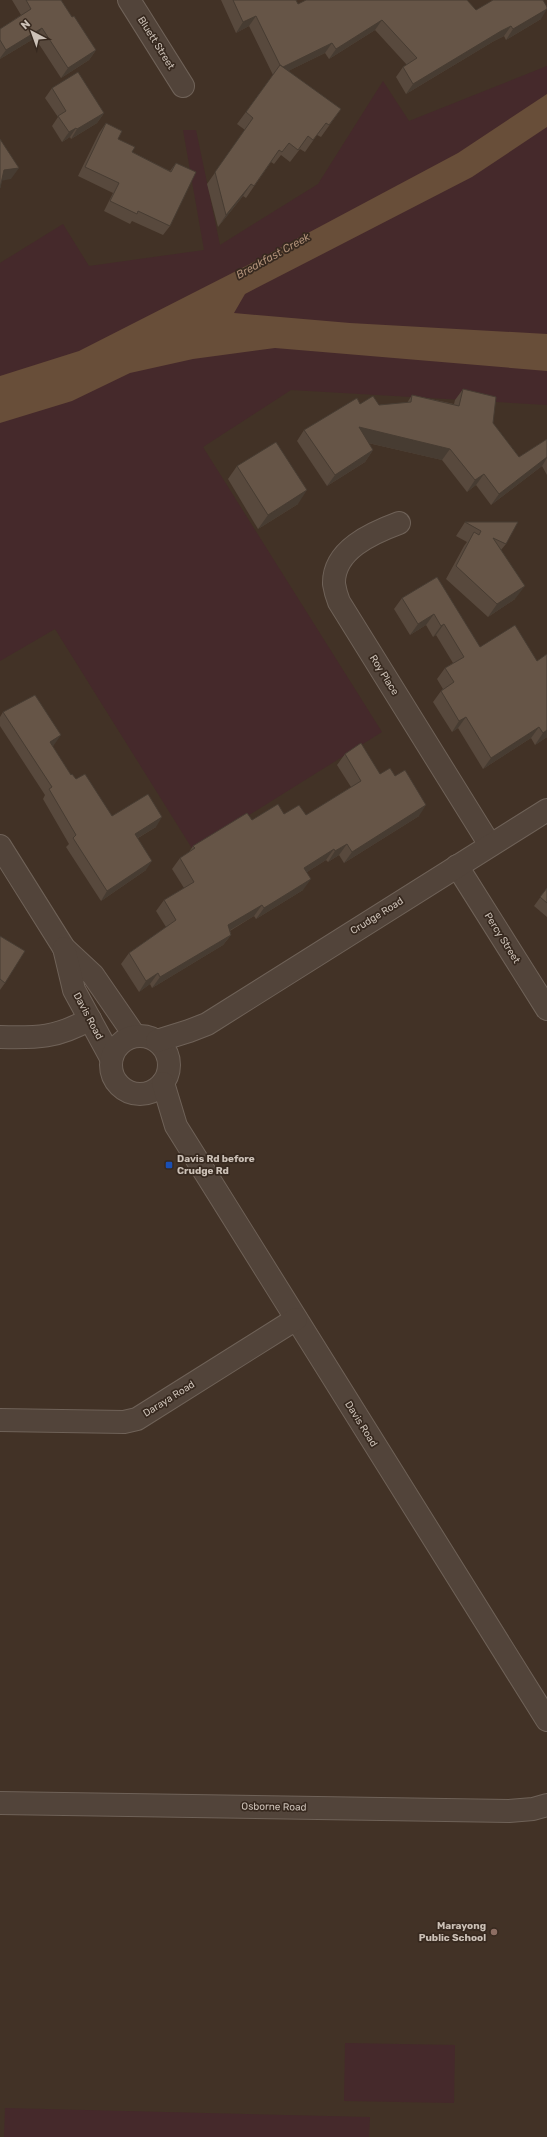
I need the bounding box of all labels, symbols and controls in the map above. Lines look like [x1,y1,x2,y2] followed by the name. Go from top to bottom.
[12,12,52,52] north arrow
[135,14,177,72] street label: Bluett Street
[19,17,33,32] text: N
[234,230,312,282] water label: Breakfast Creek
[367,653,401,698] street label: Roy Place
[348,895,406,937] street label: Crudge Road
[482,910,522,966] street label: Percy Street
[71,990,105,1042] street label: Davis Road
[177,1153,255,1177] place label: Davis Rd before Crudge Rd
[164,1160,174,1170] marker: Davis Rd before Crudge Rd
[141,1378,197,1420] street label: Daraya Road
[342,1399,380,1449] street label: Davis Road
[241,1800,307,1814] street label: Osborne Road
[419,1920,486,1944] place label: Marayong Public School
[489,1927,499,1937] marker: Marayong Public School

